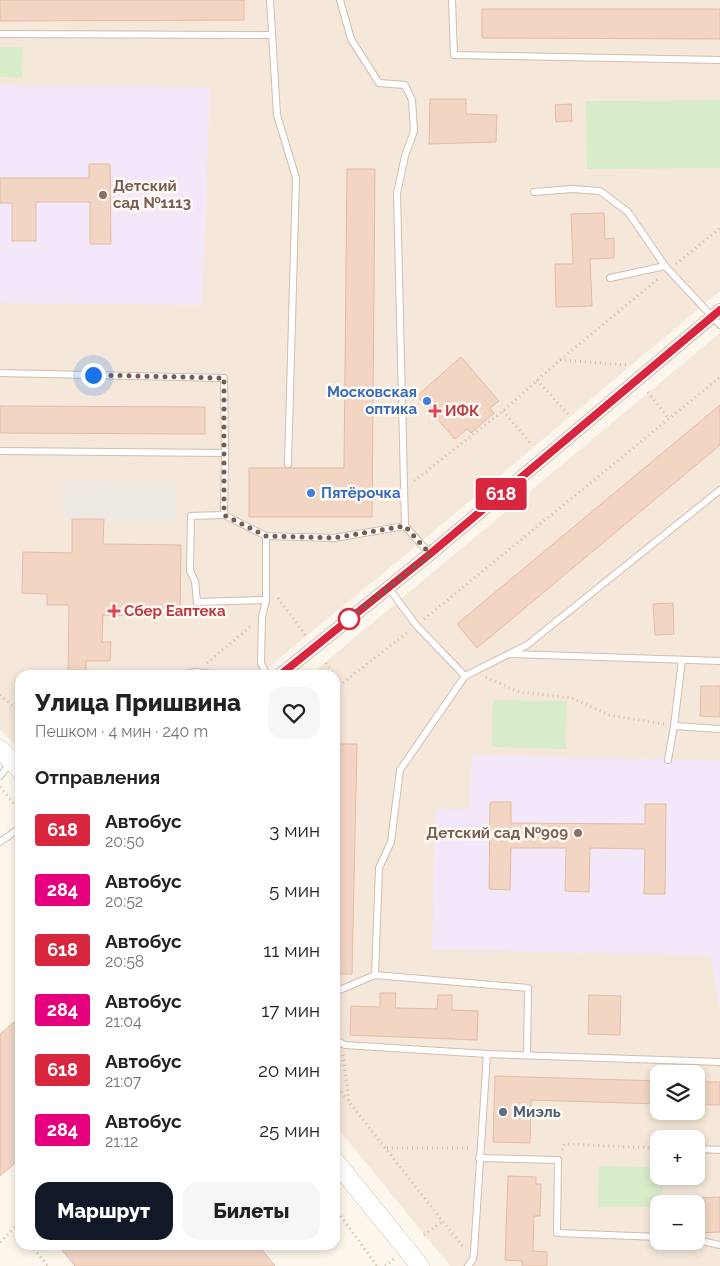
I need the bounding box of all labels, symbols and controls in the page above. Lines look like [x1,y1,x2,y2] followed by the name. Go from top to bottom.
[113,177,191,212] place label: Детский сад №1113
[97,189,109,201] marker: Детский сад №1113
[81,363,106,388] your location
[327,383,417,418] place label: Московская оптика
[421,395,433,407] marker: Московская оптика
[445,402,480,420] place label: ИФК
[429,405,441,417] marker: ИФК
[472,478,530,510] line badge: 618
[486,483,516,504] text: 618
[321,484,401,502] place label: Пятёрочка
[305,487,317,499] marker: Пятёрочка
[124,602,226,620] place label: Сбер Еаптека
[108,605,120,617] marker: Сбер Еаптека
[338,608,360,630] unlabelled marker
[268,687,320,739] button: heart
[35,688,241,717] text: Улица Пришвина
[35,722,208,741] text: Пешком · 4 мин · 240 m
[35,766,160,788] text: Отправления
[105,810,182,832] text: Автобус
[47,819,78,840] text: 618
[269,819,320,841] text: 3 мин
[426,824,568,842] place label: Детский сад №909
[572,827,584,839] marker: Детский сад №909
[105,832,145,851] text: 20:50
[105,870,182,892] text: Автобус
[47,879,78,900] text: 284
[269,879,320,901] text: 5 мин
[105,892,143,911] text: 20:52
[105,930,182,952] text: Автобус
[47,939,78,960] text: 618
[263,939,320,961] text: 11 мин
[105,952,144,971] text: 20:58
[105,990,182,1012] text: Автобус
[47,999,78,1020] text: 284
[261,999,320,1021] text: 17 мин
[105,1012,142,1031] text: 21:04
[105,1050,182,1072] text: Автобус
[47,1059,78,1080] text: 618
[258,1059,320,1081] text: 20 мин
[650,1065,705,1250] map controls
[650,1065,705,1120] button: layers
[105,1072,141,1091] text: 21:07
[513,1103,561,1121] place label: Миэль
[497,1106,509,1118] marker: Миэль
[105,1110,182,1132] text: Автобус
[47,1119,78,1140] text: 284
[259,1119,320,1141] text: 25 мин
[650,1130,705,1185] button: +
[105,1132,138,1151] text: 21:12
[35,1182,173,1240] button: Маршрут
[183,1182,320,1240] button: Билеты
[650,1195,705,1250] button: −

